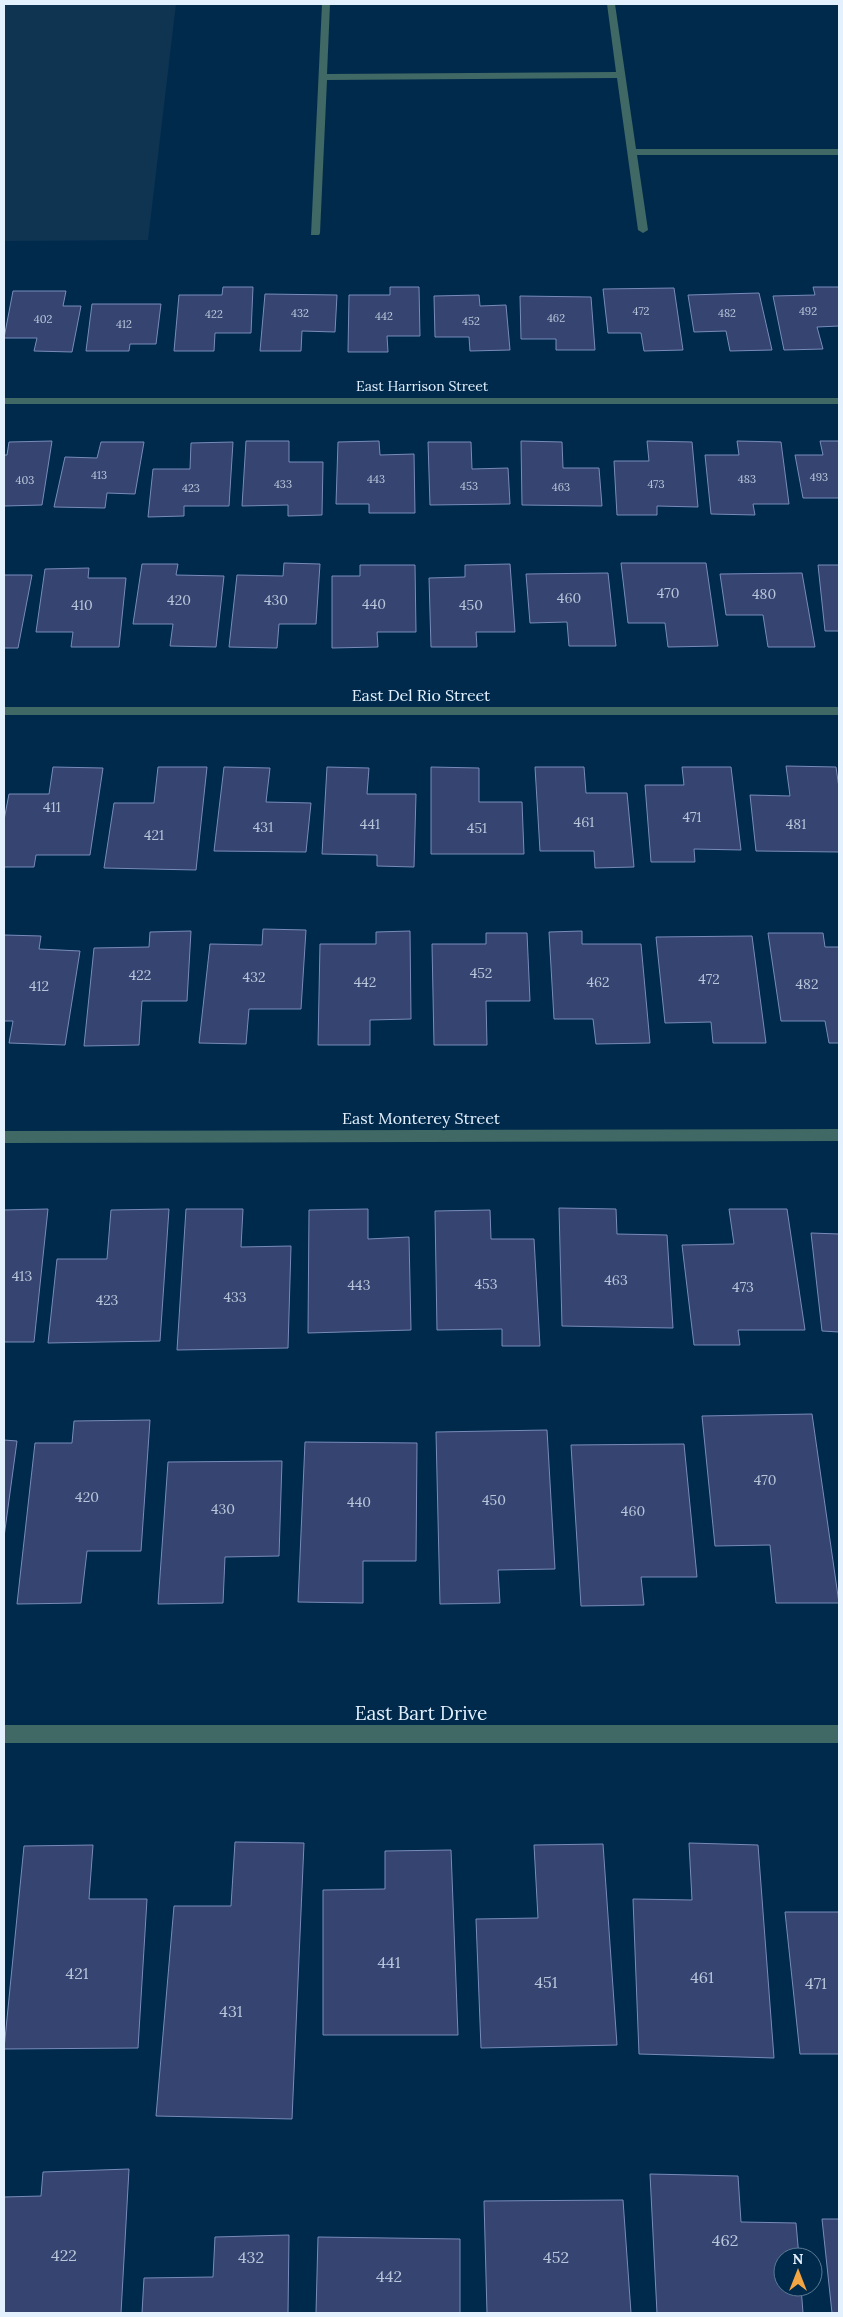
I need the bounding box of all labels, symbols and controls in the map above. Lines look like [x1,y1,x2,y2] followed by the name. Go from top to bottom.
[633,304,650,318] house number: 472
[799,304,817,318] house number: 492
[291,306,309,320] house number: 432
[718,306,736,320] house number: 482
[205,307,223,321] house number: 422
[375,309,393,323] house number: 442
[547,311,565,325] house number: 462
[34,312,52,326] house number: 402
[462,314,480,328] house number: 452
[116,317,132,331] house number: 412
[356,377,489,395] street label: East Harrison Street
[91,468,107,482] house number: 413
[810,470,828,484] house number: 493
[367,472,385,486] house number: 443
[738,472,756,486] house number: 483
[16,473,34,487] house number: 403
[274,477,292,491] house number: 433
[647,477,665,491] house number: 473
[460,479,478,493] house number: 453
[552,480,570,494] house number: 463
[182,481,200,495] house number: 423
[657,584,679,602] house number: 470
[752,585,776,603] house number: 480
[557,589,581,607] house number: 460
[167,591,191,609] house number: 420
[264,591,288,609] house number: 430
[362,595,386,613] house number: 440
[71,596,93,614] house number: 410
[459,596,483,614] house number: 450
[352,685,491,705] street label: East Del Rio Street
[43,798,61,816] house number: 411
[682,808,702,826] house number: 471
[574,813,594,831] house number: 461
[360,815,380,833] house number: 441
[786,815,806,833] house number: 481
[253,818,273,836] house number: 431
[467,819,487,837] house number: 451
[144,826,164,844] house number: 421
[470,964,492,982] house number: 452
[129,966,151,984] house number: 422
[243,968,265,986] house number: 432
[698,970,720,988] house number: 472
[354,973,376,991] house number: 442
[586,973,610,991] house number: 462
[796,975,818,993] house number: 482
[29,977,49,995] house number: 412
[342,1108,501,1128] street label: East Monterey Street
[12,1267,32,1285] house number: 413
[604,1271,628,1289] house number: 463
[474,1275,498,1293] house number: 453
[348,1276,371,1294] house number: 443
[732,1278,754,1296] house number: 473
[223,1288,247,1306] house number: 433
[96,1291,119,1309] house number: 423
[754,1471,776,1489] house number: 470
[75,1488,99,1506] house number: 420
[482,1491,506,1509] house number: 450
[347,1493,371,1511] house number: 440
[211,1500,235,1518] house number: 430
[621,1502,645,1520] house number: 460
[355,1701,487,1725] street label: East Bart Drive
[377,1952,401,1972] house number: 441
[65,1963,89,1983] house number: 421
[690,1967,714,1987] house number: 461
[534,1972,558,1992] house number: 451
[805,1973,827,1993] house number: 471
[219,2001,243,2021] house number: 431
[712,2230,738,2250] house number: 462
[51,2245,77,2265] house number: 422
[238,2247,264,2267] house number: 432
[543,2247,569,2267] house number: 452
[773,2247,823,2297] north arrow
[793,2250,804,2268] text: N
[376,2266,402,2286] house number: 442

